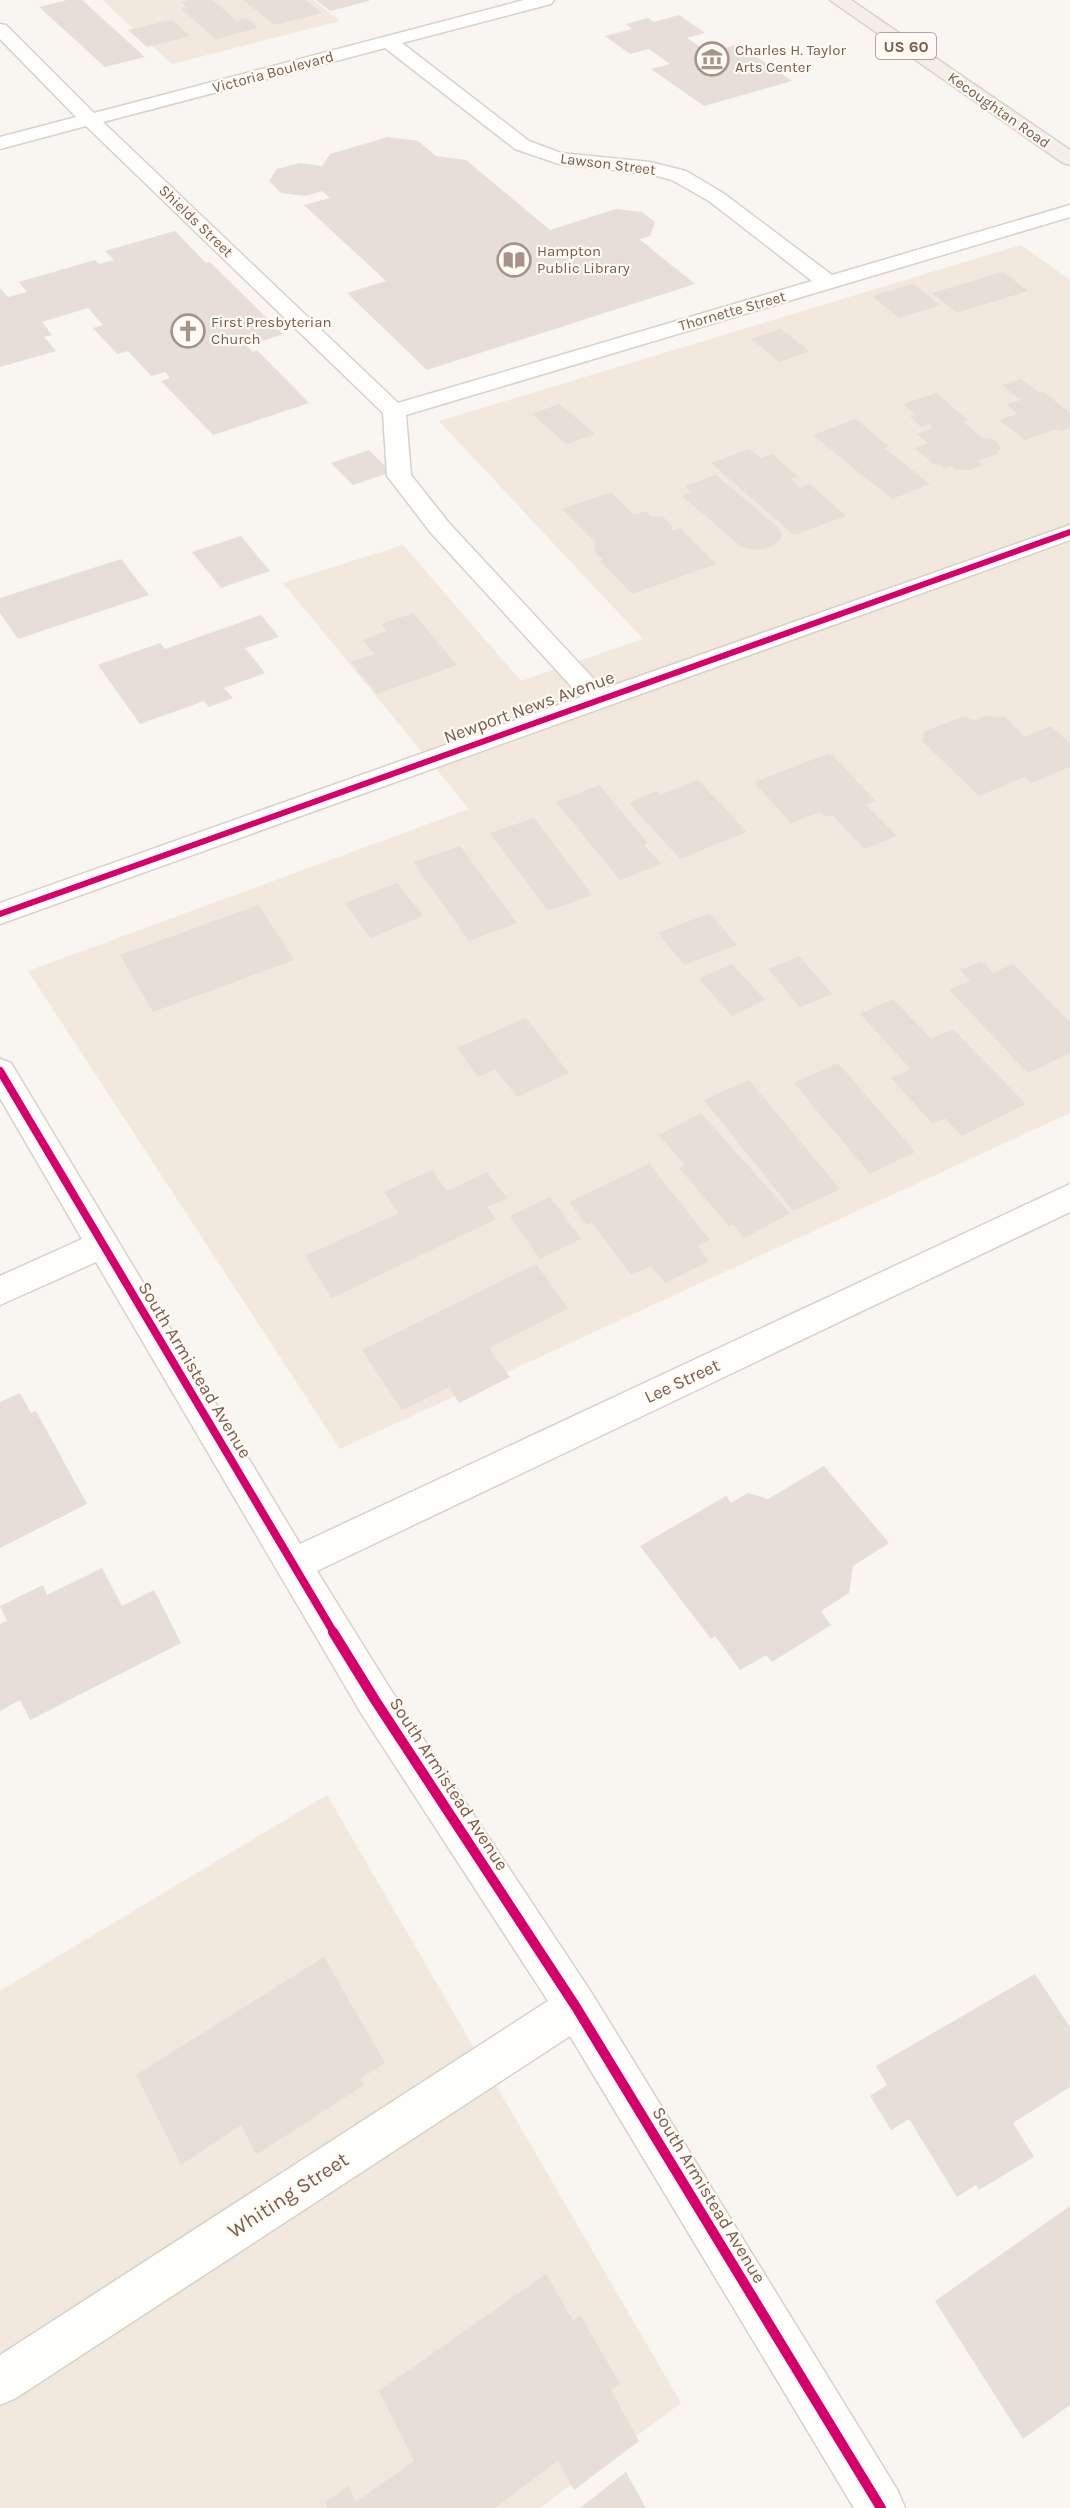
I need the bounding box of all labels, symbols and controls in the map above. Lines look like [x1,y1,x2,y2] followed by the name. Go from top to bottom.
[876,33,936,59] road number: US 60
[694,41,730,77] museum icon: Charles H. Taylor Arts Center
[735,41,846,76] place label: Charles H. Taylor Arts Center
[210,47,336,97] street label: Victoria Boulevard
[945,68,1053,152] street label: Kecoughtan Road
[559,149,657,179] street label: Lawson Street
[155,181,237,261] street label: Shields Street
[496,242,532,278] library icon: Hampton Public Library
[537,242,630,277] place label: Hampton Public Library
[676,287,788,335] street label: Thornette Street
[170,313,206,349] church icon: First Presbyterian Church
[211,313,332,348] place label: First Presbyterian Church
[441,666,617,748] street label: Newport News Avenue
[134,1278,256,1462] street label: South Armistead Avenue
[641,1354,723,1408] street label: Lee Street
[385,1693,513,1875] street label: South Armistead Avenue
[648,2103,770,2287] street label: South Armistead Avenue
[223,2147,353,2243] street label: Whiting Street

